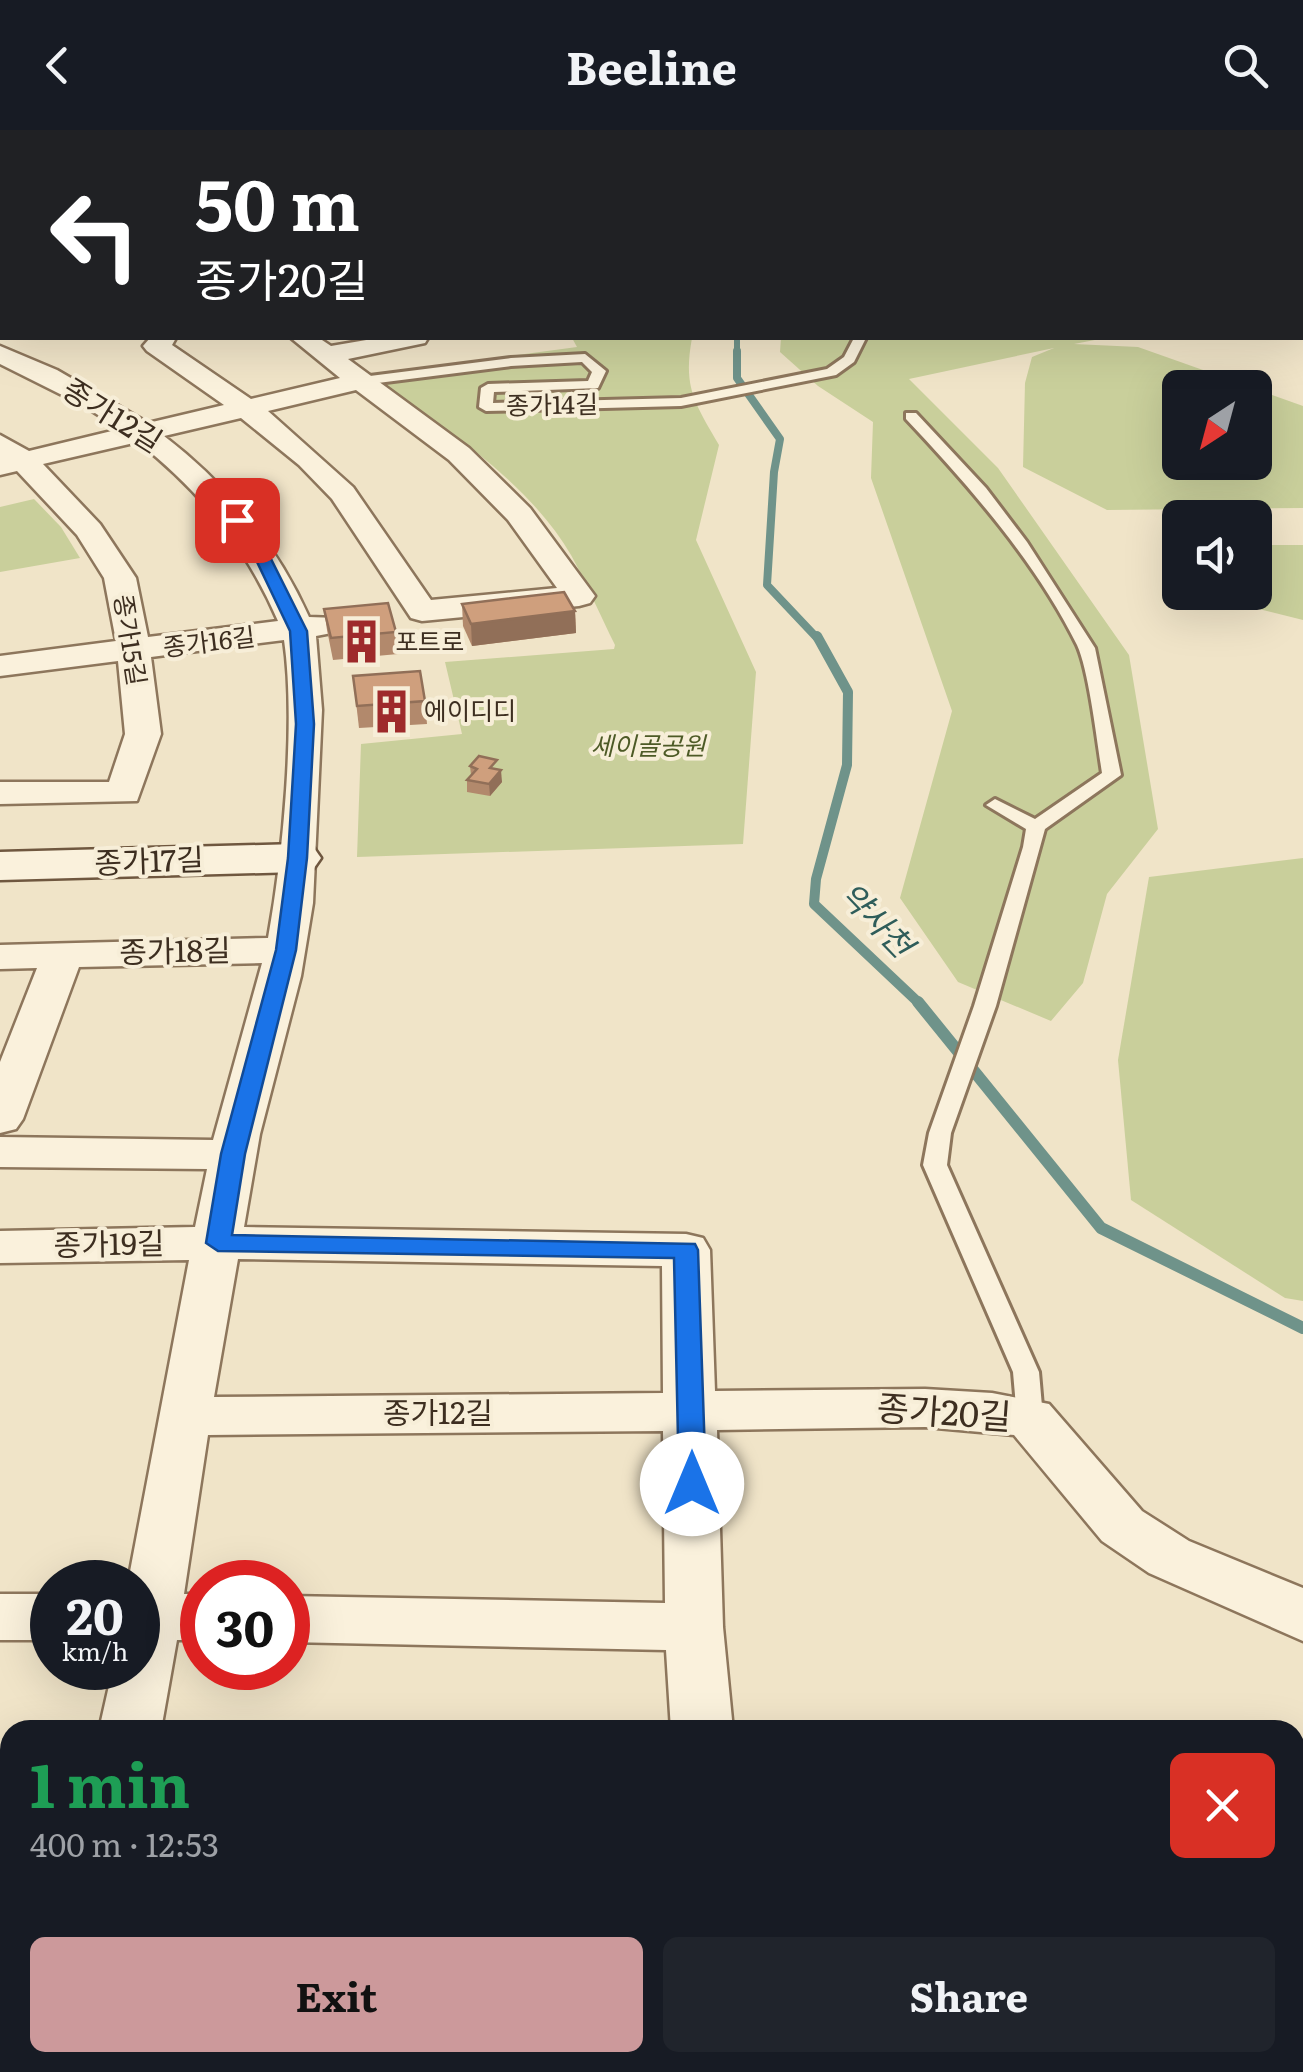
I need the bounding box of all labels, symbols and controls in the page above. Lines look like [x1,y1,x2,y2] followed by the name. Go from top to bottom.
[566,32,737,99] text: Beeline
[30,38,85,93] icon: back
[1218,38,1273,93] icon: search
[195,149,360,253] text: 50 m
[30,170,160,300] icon: left
[195,244,368,311] text: 종가20길
[55,366,172,461] street label: 종가12길
[1162,370,1272,480] north arrow
[1162,370,1272,610] map controls
[506,384,598,423] street label: 종가14길
[195,478,280,563] pin
[210,493,265,548] icon: arrive
[1162,500,1272,610] button: sound
[106,591,157,688] street label: 종가15길
[161,617,257,665] street label: 종가16길
[338,618,386,666] building icon: 포트로
[395,622,464,659] place label: 포트로
[367,687,415,735] building icon: 에이디디
[424,691,516,728] place label: 에이디디
[590,726,707,763] park label: 세이골공원
[93,835,204,883] street label: 종가17길
[830,869,929,969] water label: 약사천
[119,926,231,972] street label: 종가18길
[53,1219,165,1265] street label: 종가19길
[875,1379,1013,1441] street label: 종가20길
[383,1389,493,1433] street label: 종가12길
[640,1432,744,1536] position arrow
[180,1560,310,1690] speed limit sign: 30
[66,1576,124,1650] text: 20
[62,1632,128,1669] text: km/h
[30,1737,190,1826] text: 1 min
[1170,1753,1275,1858] button: close
[30,1819,219,1867] text: 400 m · 12:53
[30,1937,643,2052] button: Exit
[663,1937,1275,2052] button: Share

